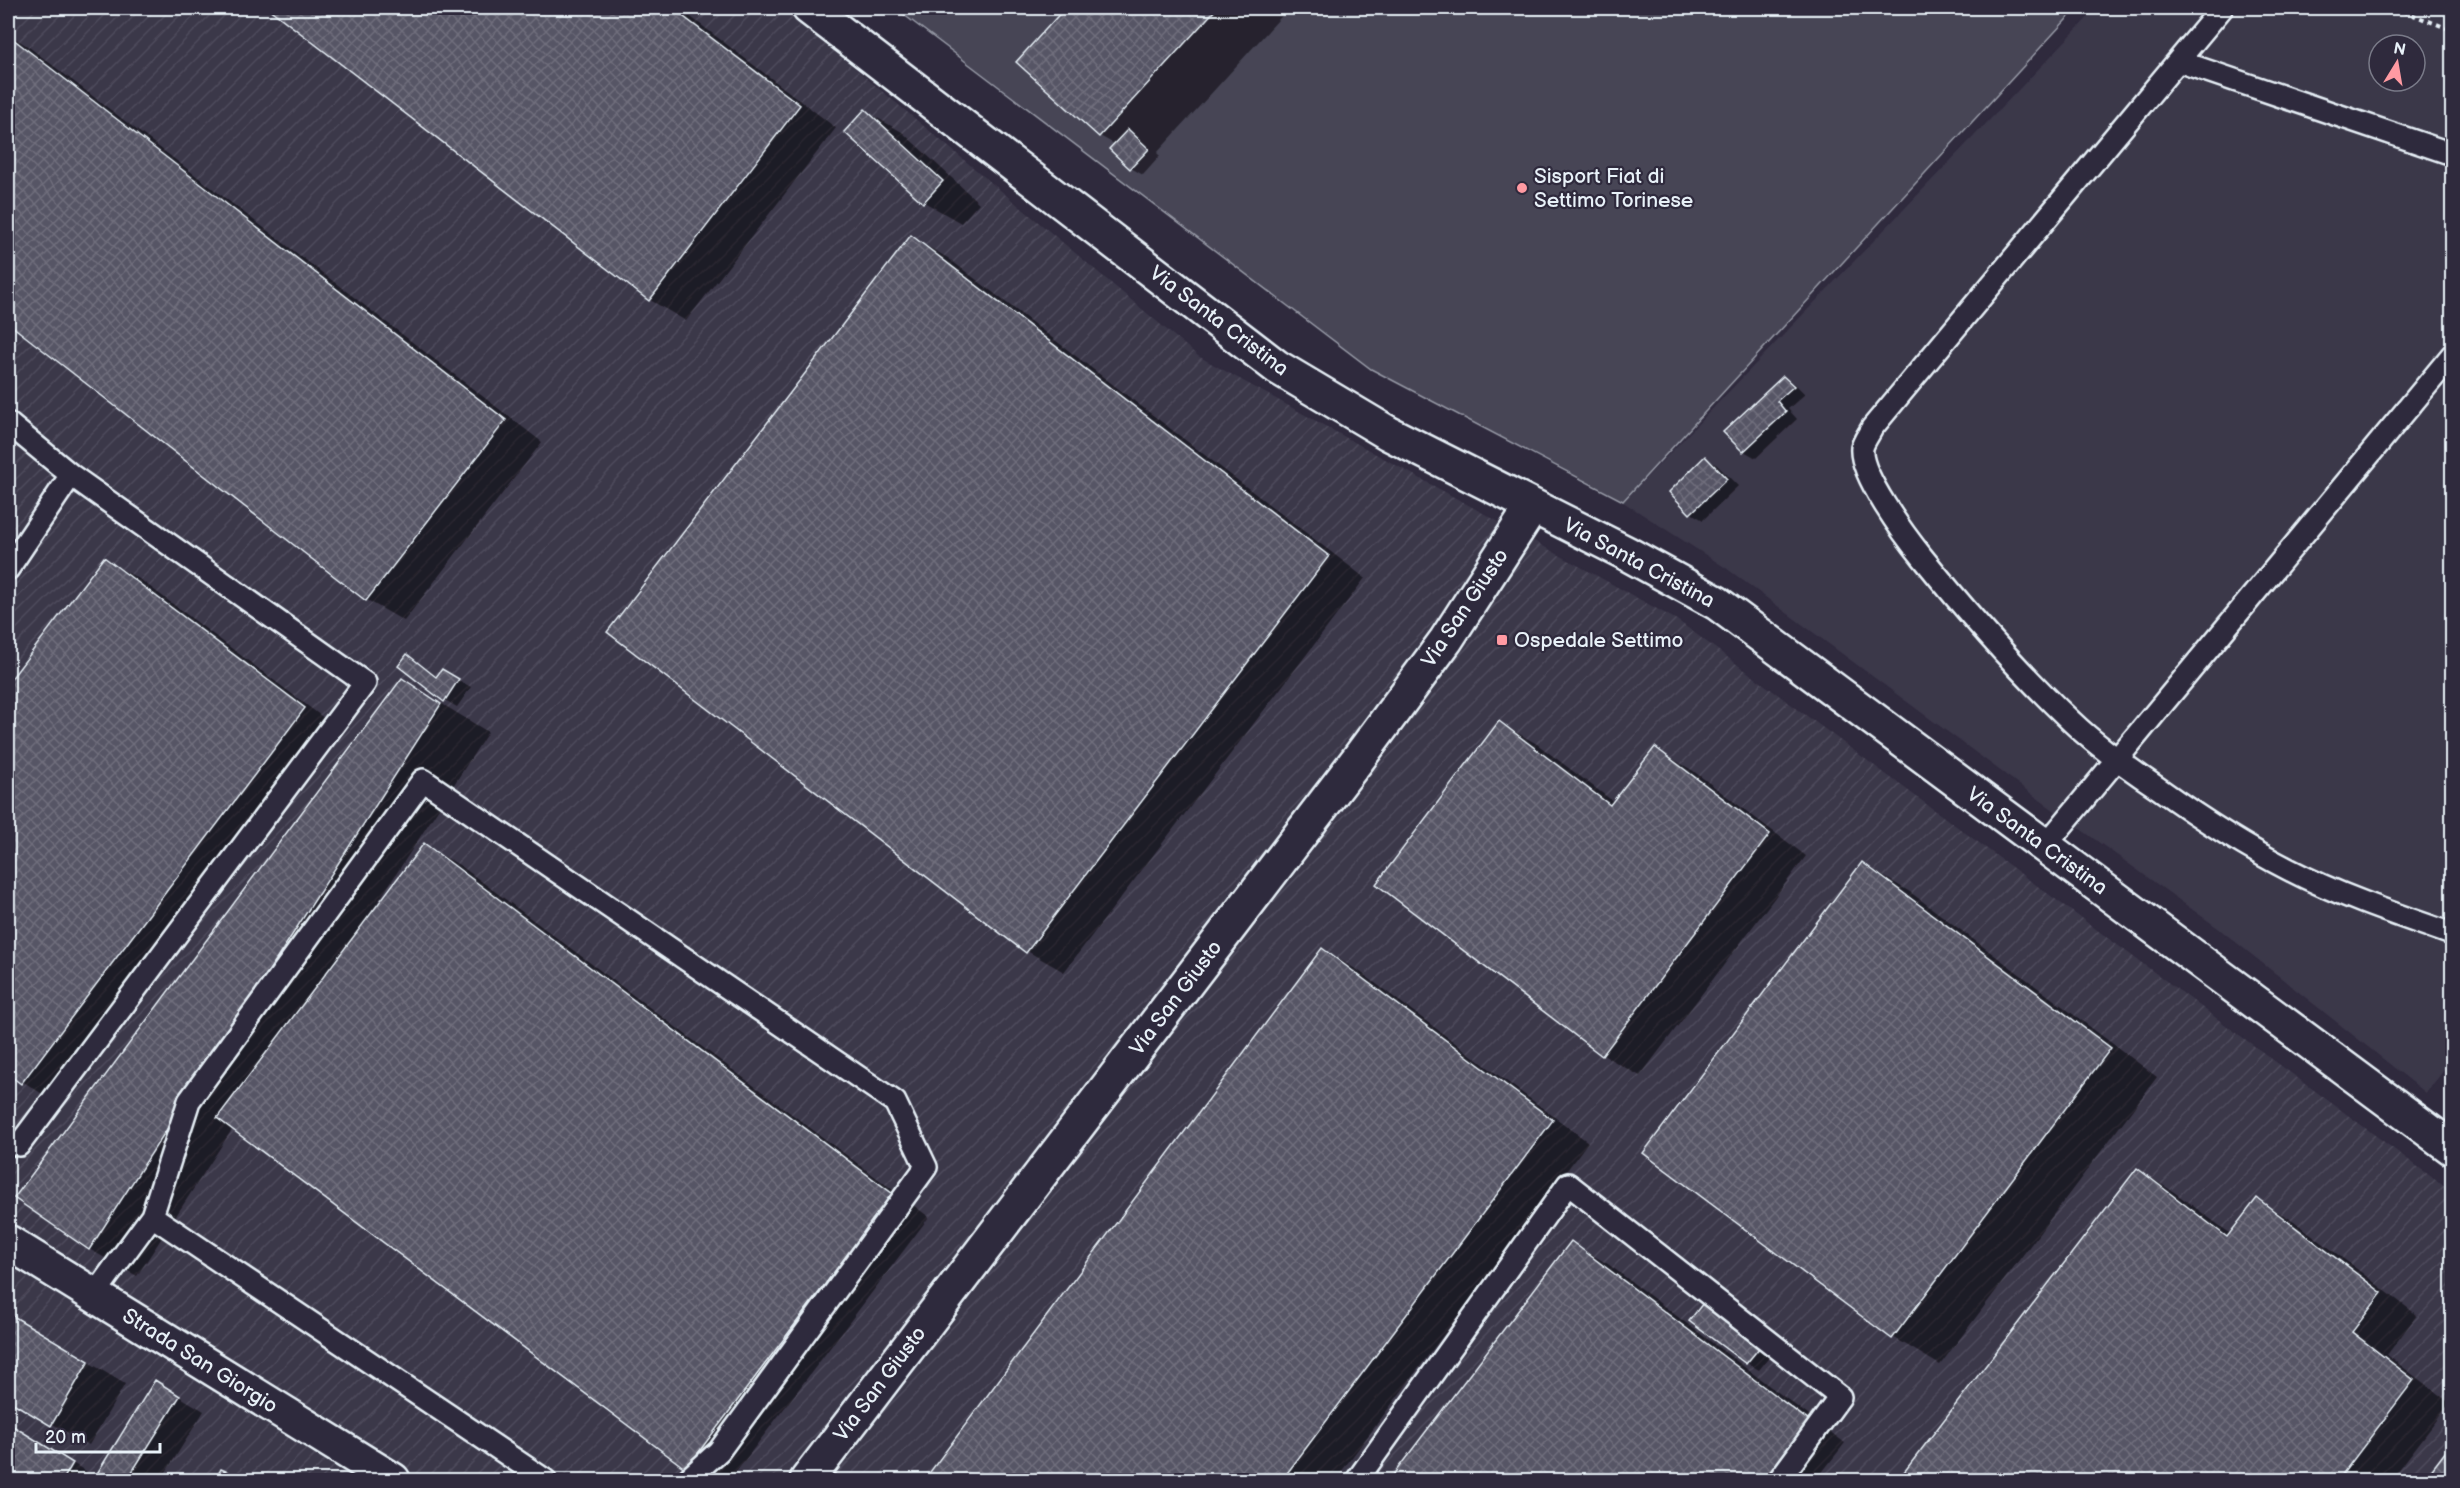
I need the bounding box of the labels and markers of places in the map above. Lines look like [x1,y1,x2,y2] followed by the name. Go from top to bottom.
[1534,164,1693,213] place label: Sisport Fiat di Settimo Torinese
[1515,181,1529,195] marker: Sisport Fiat di Settimo Torinese
[1514,628,1684,653] place label: Ospedale Settimo
[1495,633,1509,647] marker: Ospedale Settimo

